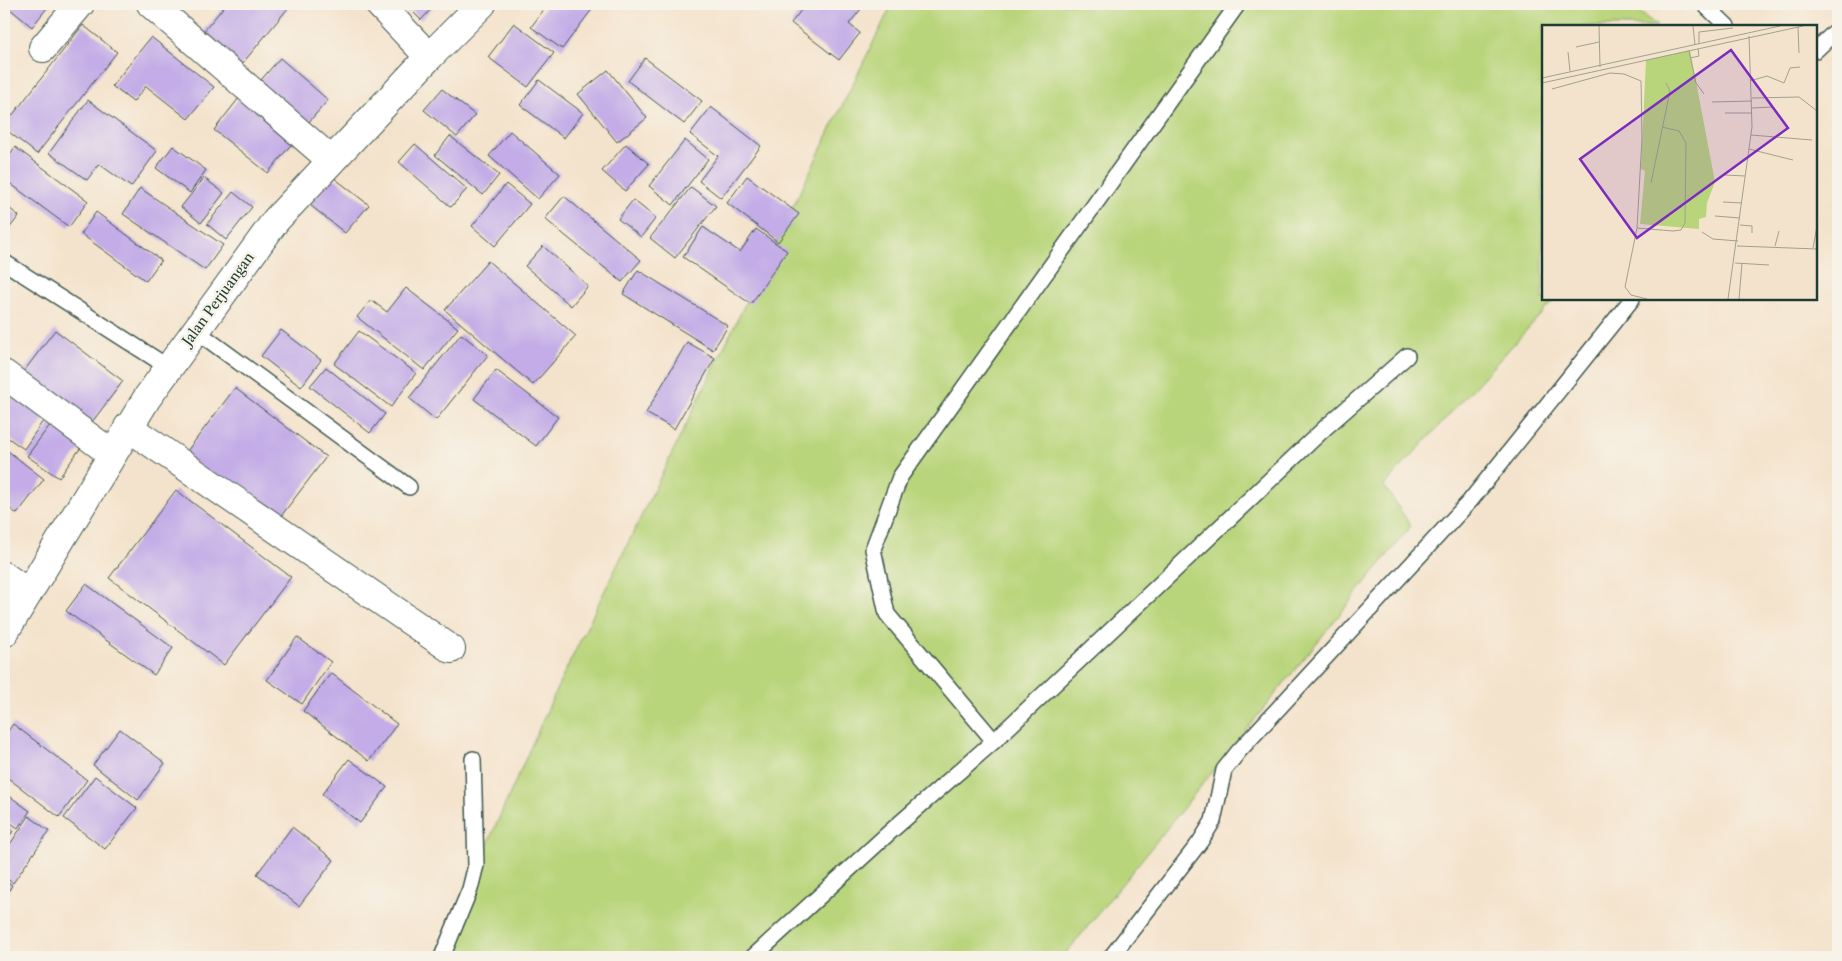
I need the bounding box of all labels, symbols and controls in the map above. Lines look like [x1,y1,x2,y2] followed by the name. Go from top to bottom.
[1542,25,1817,300] inset map
[177,249,258,351] street label: Jalan Perjuangan

